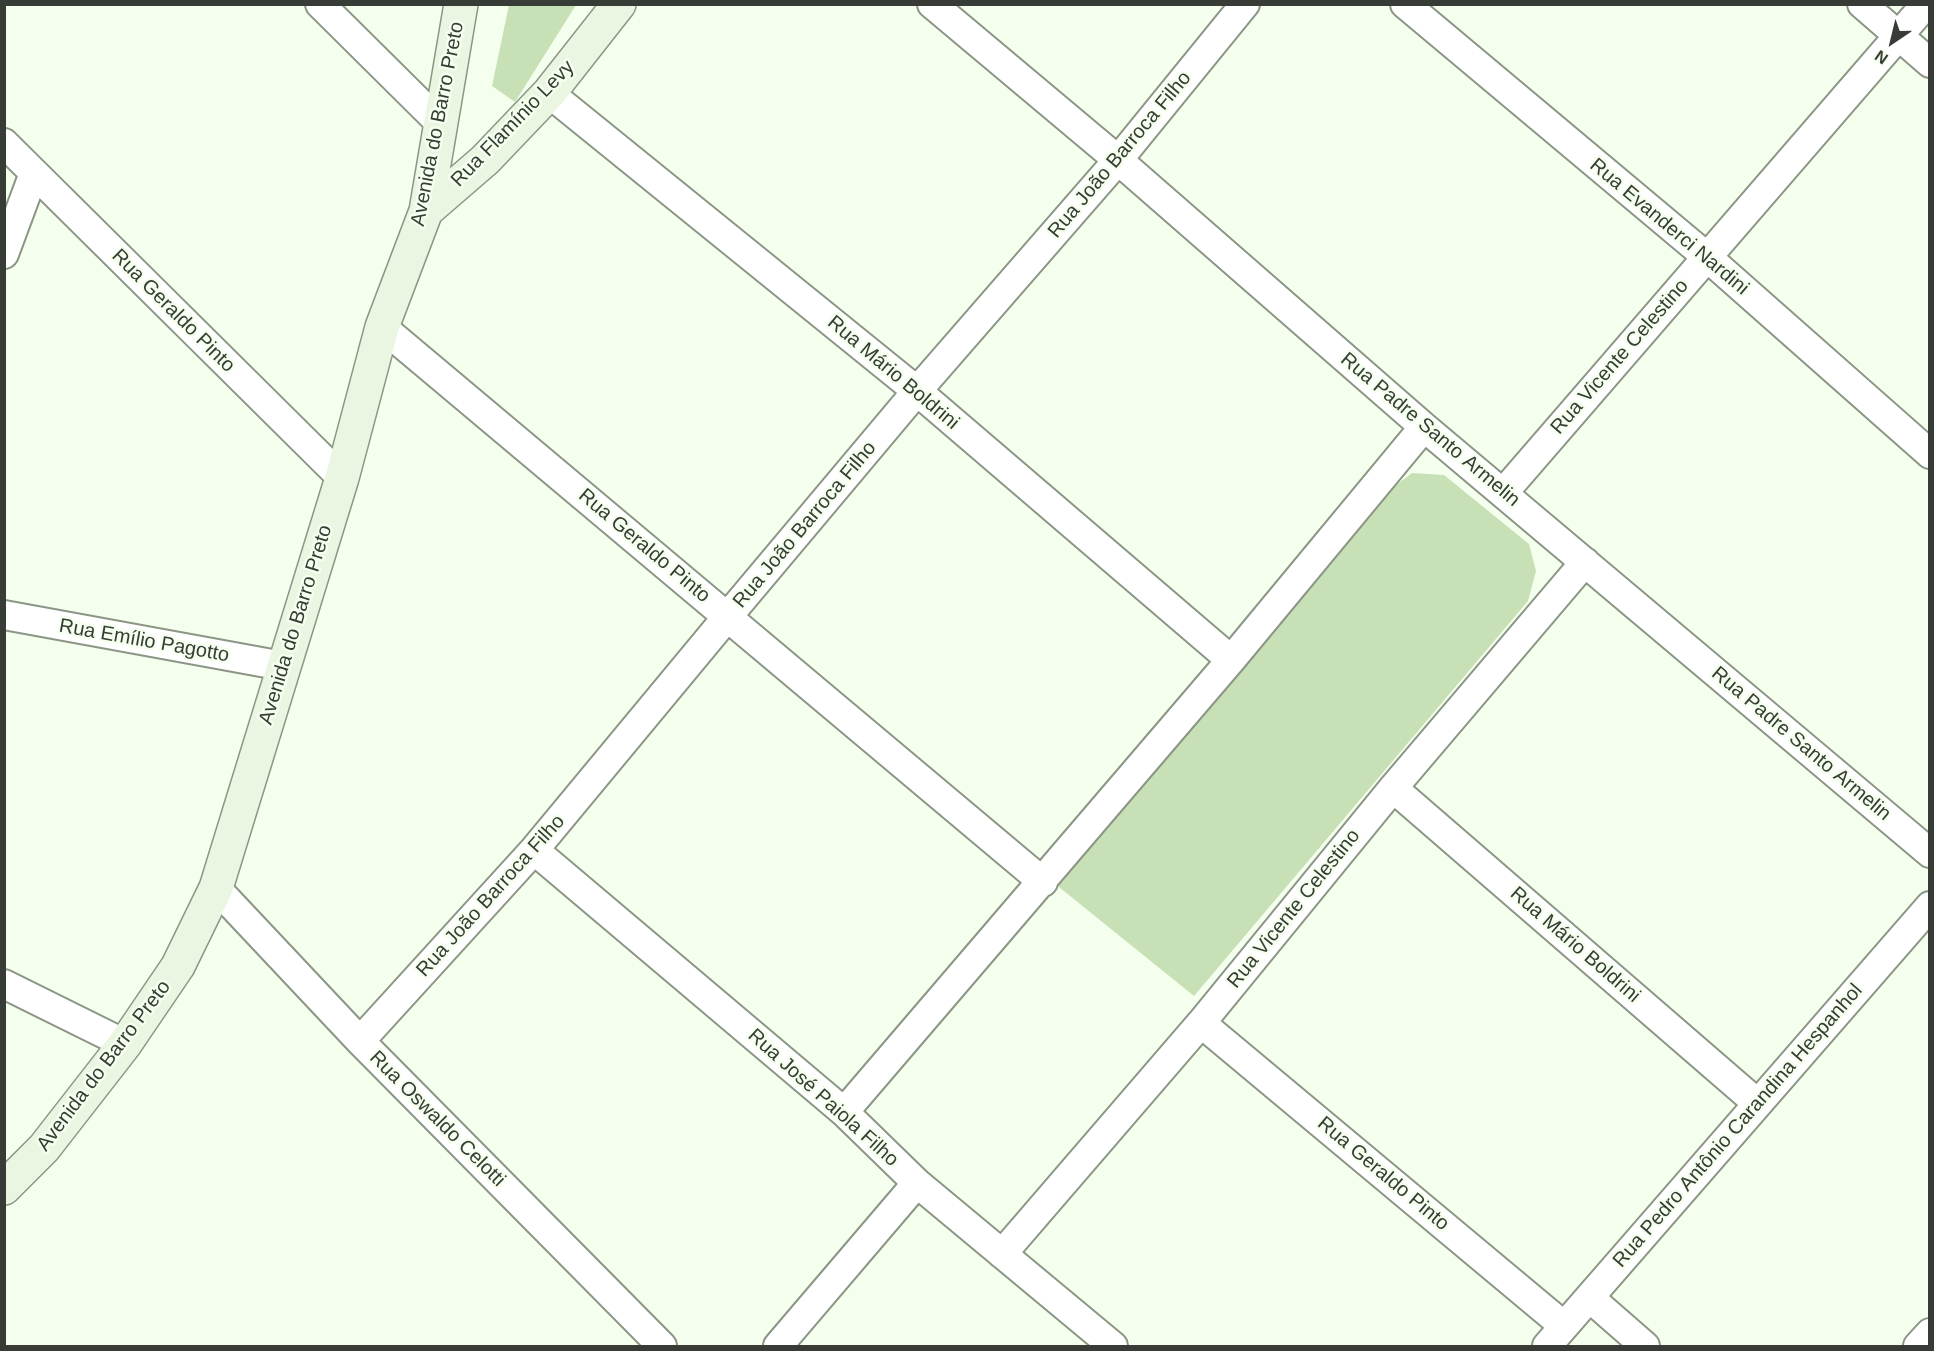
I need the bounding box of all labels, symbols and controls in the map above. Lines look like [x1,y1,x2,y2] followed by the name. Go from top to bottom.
[1862,12,1922,72] north arrow
[406,20,470,228] street label: Avenida do Barro Preto
[1872,47,1891,67] text: N
[446,56,580,192] street label: Rua Flamínio Levy
[1043,67,1197,243] street label: Rua João Barroca Filho
[1585,153,1753,301] street label: Rua Evanderci Nardini
[106,244,240,378] street label: Rua Geraldo Pinto
[1546,275,1694,439] street label: Rua Vicente Celestino
[822,311,964,435] street label: Rua Mário Boldrini
[1335,348,1525,512] street label: Rua Padre Santo Armelin
[728,437,882,613] street label: Rua João Barroca Filho
[573,484,715,608] street label: Rua Geraldo Pinto
[254,522,338,728] street label: Avenida do Barro Preto
[57,614,231,668] street label: Rua Emílio Pagotto
[1706,662,1896,826] street label: Rua Padre Santo Armelin
[412,810,570,982] street label: Rua João Barroca Filho
[1223,825,1365,993] street label: Rua Vicente Celestino
[1505,882,1645,1008] street label: Rua Mário Boldrini
[32,976,176,1156] street label: Avenida do Barro Preto
[1608,979,1868,1273] street label: Rua Pedro Antônio Carandina Hespanhol
[743,1024,903,1172] street label: Rua José Paiola Filho
[364,1046,510,1192] street label: Rua Oswaldo Celotti
[1312,1112,1454,1236] street label: Rua Geraldo Pinto

